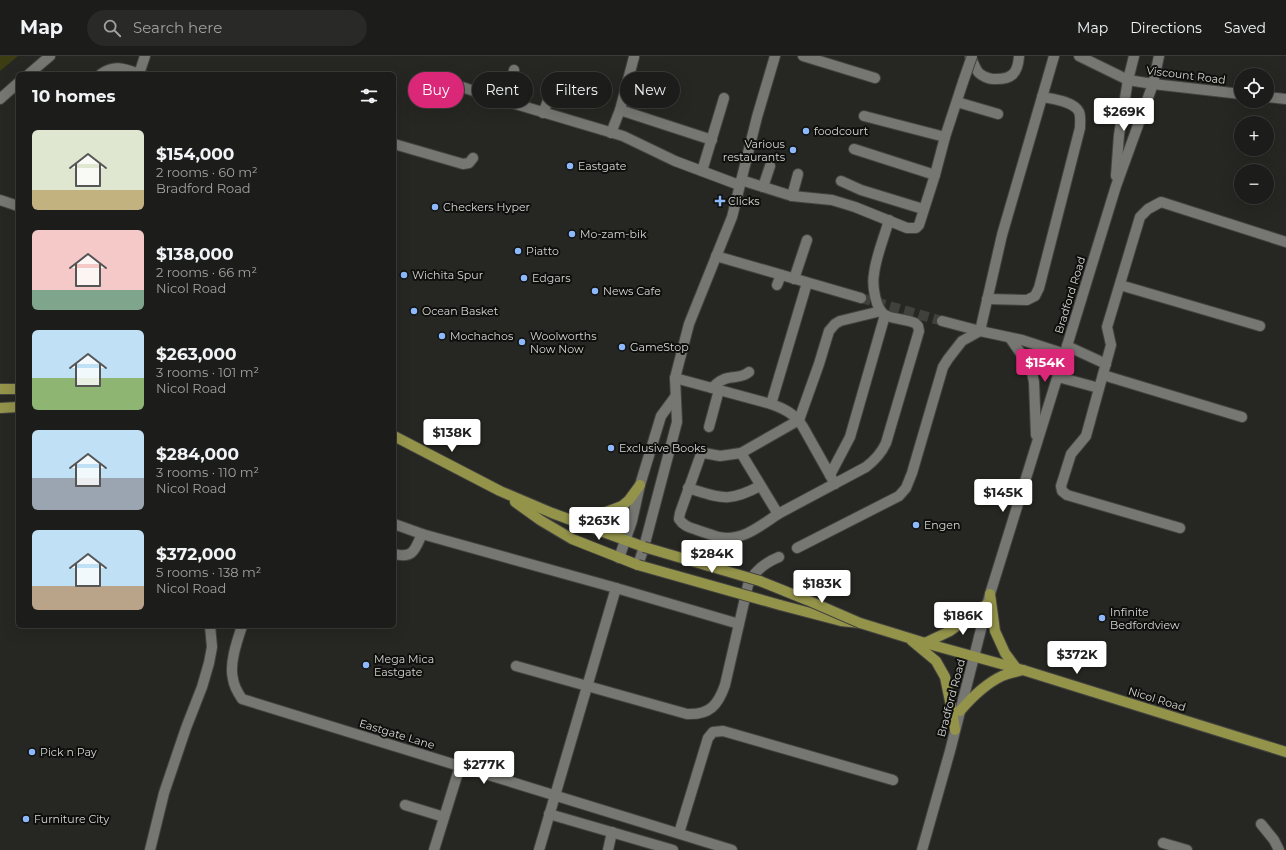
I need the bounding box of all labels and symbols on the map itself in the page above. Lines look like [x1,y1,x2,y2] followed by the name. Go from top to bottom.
[1146,63,1226,87] street label: Viscount Road
[1096,98,1152,132] pin: $269K
[814,124,869,138] place label: foodcourt
[801,126,811,136] marker: foodcourt
[723,137,786,164] place label: Various restaurants
[788,145,798,155] marker: Various restaurants
[578,159,627,173] place label: Eastgate
[565,161,575,171] marker: Eastgate
[728,194,760,208] place label: Clicks
[715,196,725,206] marker: Clicks
[443,200,530,214] place label: Checkers Hyper
[430,202,440,212] marker: Checkers Hyper
[580,227,647,241] place label: Mo-zam-bik
[567,229,577,239] marker: Mo-zam-bik
[526,244,559,258] place label: Piatto
[513,246,523,256] marker: Piatto
[1052,255,1088,335] street label: Bradford Road
[412,268,483,282] place label: Wichita Spur
[399,270,409,280] marker: Wichita Spur
[532,271,571,285] place label: Edgars
[519,273,529,283] marker: Edgars
[603,284,661,298] place label: News Cafe
[590,286,600,296] marker: News Cafe
[422,304,499,318] place label: Ocean Basket
[409,306,419,316] marker: Ocean Basket
[450,329,514,343] place label: Mochachos
[530,329,597,356] place label: Woolworths Now Now
[437,331,447,341] marker: Mochachos
[517,337,527,347] marker: Woolworths Now Now
[630,340,689,354] place label: GameStop
[617,342,627,352] marker: GameStop
[1017,349,1073,383] pin: $154K
[424,419,480,453] pin: $138K
[619,441,706,455] place label: Exclusive Books
[606,443,616,453] marker: Exclusive Books
[975,479,1031,513] pin: $145K
[571,507,627,541] pin: $263K
[924,518,960,532] place label: Engen
[911,520,921,530] marker: Engen
[684,540,740,574] pin: $284K
[794,570,850,604] pin: $183K
[935,602,991,636] pin: $186K
[1110,605,1180,632] place label: Infinite Bedfordview
[1097,613,1107,623] marker: Infinite Bedfordview
[1049,641,1105,675] pin: $372K
[374,652,434,679] place label: Mega Mica Eastgate
[934,657,968,739] street label: Bradford Road
[361,660,371,670] marker: Mega Mica Eastgate
[1127,684,1187,714] street label: Nicol Road
[358,716,437,752] street label: Eastgate Lane
[40,745,97,759] place label: Pick n Pay
[27,747,37,757] marker: Pick n Pay
[456,751,512,785] pin: $277K
[34,812,109,826] place label: Furniture City
[21,814,31,824] marker: Furniture City

